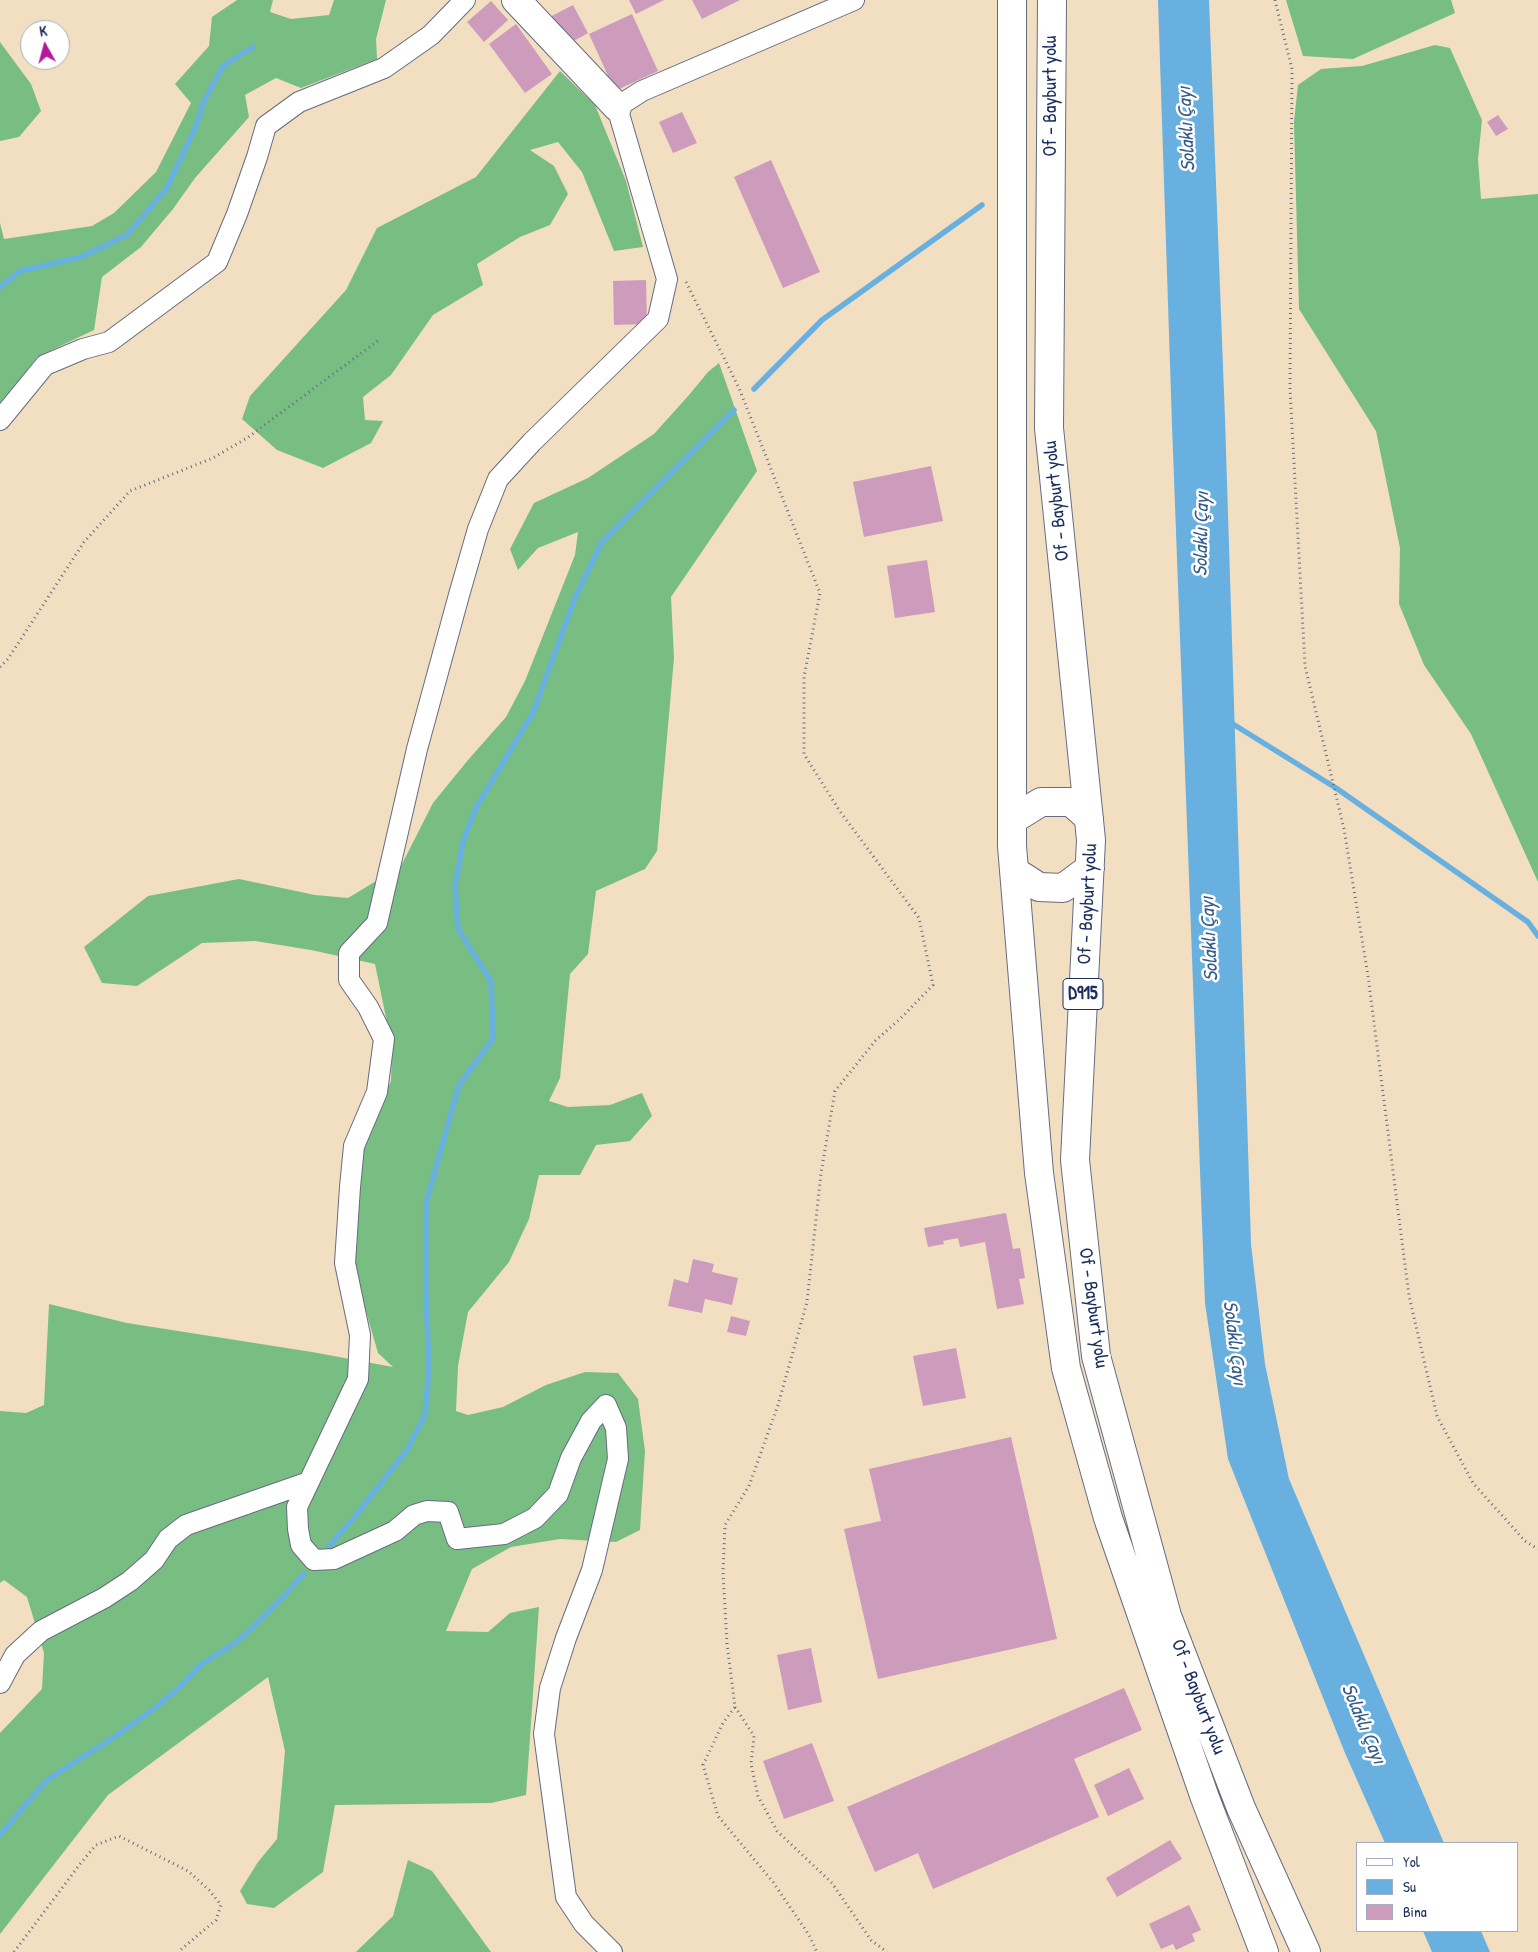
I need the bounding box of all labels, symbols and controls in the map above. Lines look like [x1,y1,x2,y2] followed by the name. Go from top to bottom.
[20,20,70,70] north arrow
[38,21,48,40] text: K
[1040,36,1062,156] street label: Of - Bayburt yolu
[1173,86,1201,172] water label: Solaklı Çayı
[1039,440,1075,562] street label: Of - Bayburt yolu
[1189,491,1215,577] water label: Solaklı Çayı
[1073,843,1103,965] street label: Of - Bayburt yolu
[1196,896,1224,982] water label: Solaklı Çayı
[1063,979,1103,1010] road number: D915
[1073,1247,1113,1369] street label: Of - Bayburt yolu
[1217,1299,1251,1387] water label: Solaklı Çayı
[1166,1636,1230,1758] street label: Of - Bayburt yolu
[1335,1680,1391,1768] water label: Solaklı Çayı
[1356,1842,1518,1932] legend
[1403,1851,1420,1872] text: Yol
[1403,1876,1416,1897] text: Su
[1403,1901,1427,1922] text: Bina

